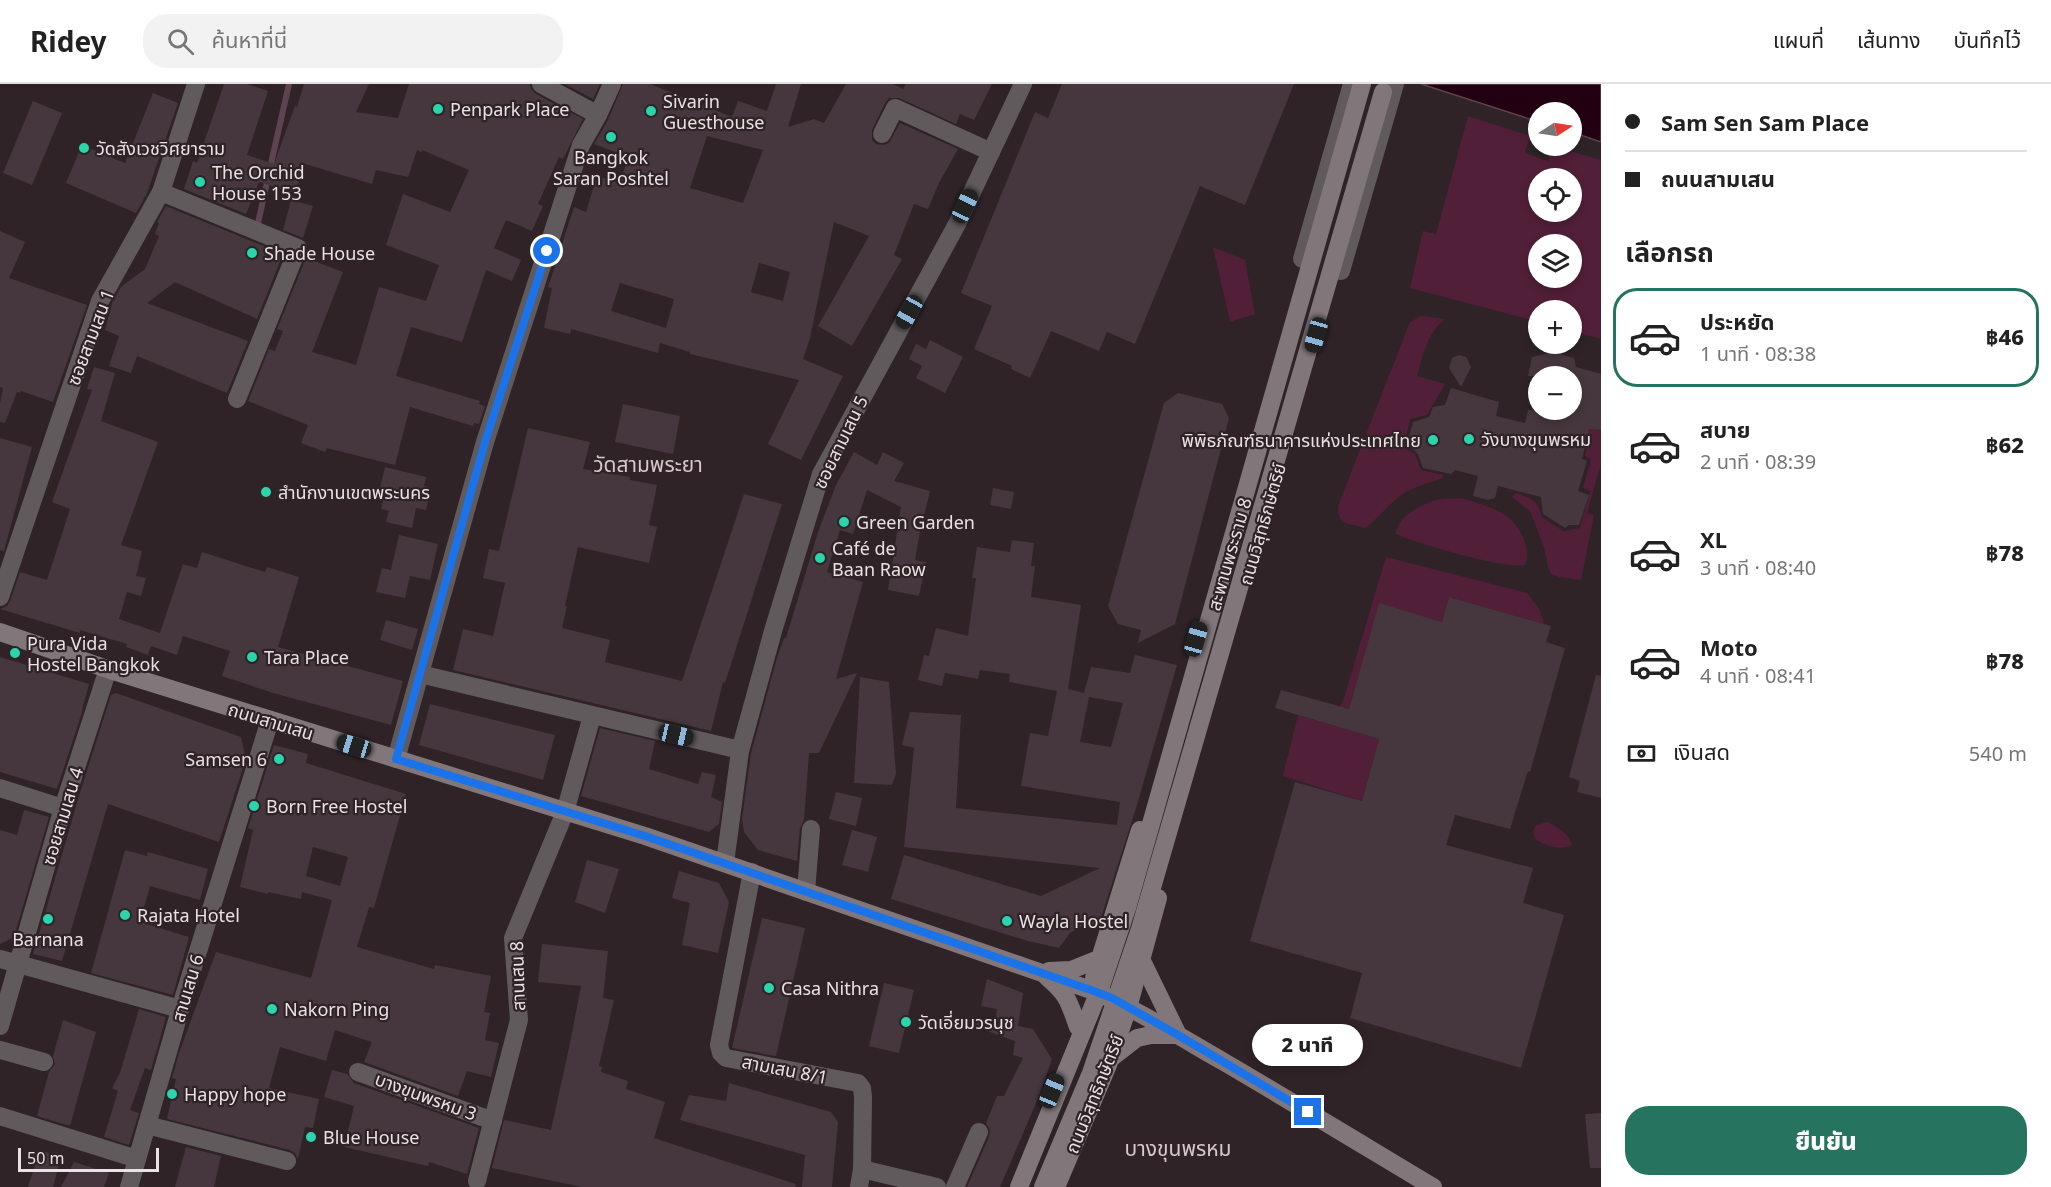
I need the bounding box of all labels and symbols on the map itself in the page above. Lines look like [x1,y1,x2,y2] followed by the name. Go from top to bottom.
[663,89,764,134] place label: Sivarin Guesthouse
[450,97,569,121] place label: Penpark Place
[431,102,445,116] marker: Penpark Place
[1528,102,1582,156] north arrow
[644,104,658,118] marker: Sivarin Guesthouse
[604,130,618,144] marker: Bangkok Saran Poshtel
[96,136,225,160] place label: วัดสังเวชวิศยาราม
[77,141,91,155] marker: วัดสังเวชวิศยาราม
[553,145,669,190] place label: Bangkok Saran Poshtel
[212,160,305,205] place label: The Orchid House 153
[193,175,207,189] marker: The Orchid House 153
[949,186,981,226] car
[533,237,560,264] route start
[264,241,375,265] place label: Shade House
[245,246,259,260] marker: Shade House
[61,285,119,389] street label: ซอยสามเสน 1
[892,292,926,332] car
[1302,315,1330,355] car
[807,391,873,493] street label: ซอยสามเสน 5
[1481,427,1591,451] place label: วังบางขุนพรหม
[1182,428,1421,452] place label: พิพิธภัณฑ์ธนาคารแห่งประเทศไทย
[1462,432,1476,446] marker: วังบางขุนพรหม
[1426,433,1440,447] marker: พิพิธภัณฑ์ธนาคารแห่งประเทศไทย
[593,450,703,478] district label: วัดสามพระยา
[1233,460,1291,588] street label: ถนนวิสุทธิกษัตริย์
[278,480,430,504] place label: สำนักงานเขตพระนคร
[259,485,273,499] marker: สำนักงานเขตพระนคร
[1201,495,1257,613] street label: สะพานพระราม 8
[856,510,975,534] place label: Green Garden
[837,515,851,529] marker: Green Garden
[832,536,926,581] place label: Café de Baan Raow
[813,551,827,565] marker: Café de Baan Raow
[1182,619,1210,659] car
[27,631,160,676] place label: Pura Vida Hostel Bangkok
[264,645,349,669] place label: Tara Place
[8,646,22,660] marker: Pura Vida Hostel Bangkok
[245,650,259,664] marker: Tara Place
[225,697,317,745] street label: ถนนสามเสน
[656,722,696,748] car
[334,732,374,760] car
[185,747,267,771] place label: Samsen 6
[272,752,286,766] marker: Samsen 6
[36,764,88,868] street label: ซอยสามเสน 4
[266,794,407,818] place label: Born Free Hostel
[247,799,261,813] marker: Born Free Hostel
[137,903,240,927] place label: Rajata Hotel
[118,908,132,922] marker: Rajata Hotel
[1019,909,1128,933] place label: Wayla Hostel
[41,912,55,926] marker: Barnana
[1000,914,1014,928] marker: Wayla Hostel
[12,927,84,951] place label: Barnana
[504,941,530,1011] street label: สานเสน 8
[165,951,209,1025] street label: สานเสน 6
[781,976,879,1000] place label: Casa Nithra
[762,981,776,995] marker: Casa Nithra
[284,997,389,1021] place label: Nakorn Ping
[265,1002,279,1016] marker: Nakorn Ping
[918,1010,1014,1034] place label: วัดเอี่ยมวรนุช
[899,1015,913,1029] marker: วัดเอี่ยมวรนุช
[1252,1025,1364,1067] callout: 2 นาที
[1059,1031,1129,1157] street label: ถนนวิสุทธิกษัตริย์
[740,1049,830,1089] street label: สามเสน 8/1
[372,1066,480,1126] street label: บางขุนพรหม 3
[1037,1071,1067,1111] car
[184,1082,286,1106] place label: Happy hope
[165,1087,179,1101] marker: Happy hope
[1294,1098,1321,1125] route end
[323,1125,419,1149] place label: Blue House
[304,1130,318,1144] marker: Blue House
[1125,1134,1231,1162] district label: บางขุนพรหม
[18,1145,159,1172] scale bar

